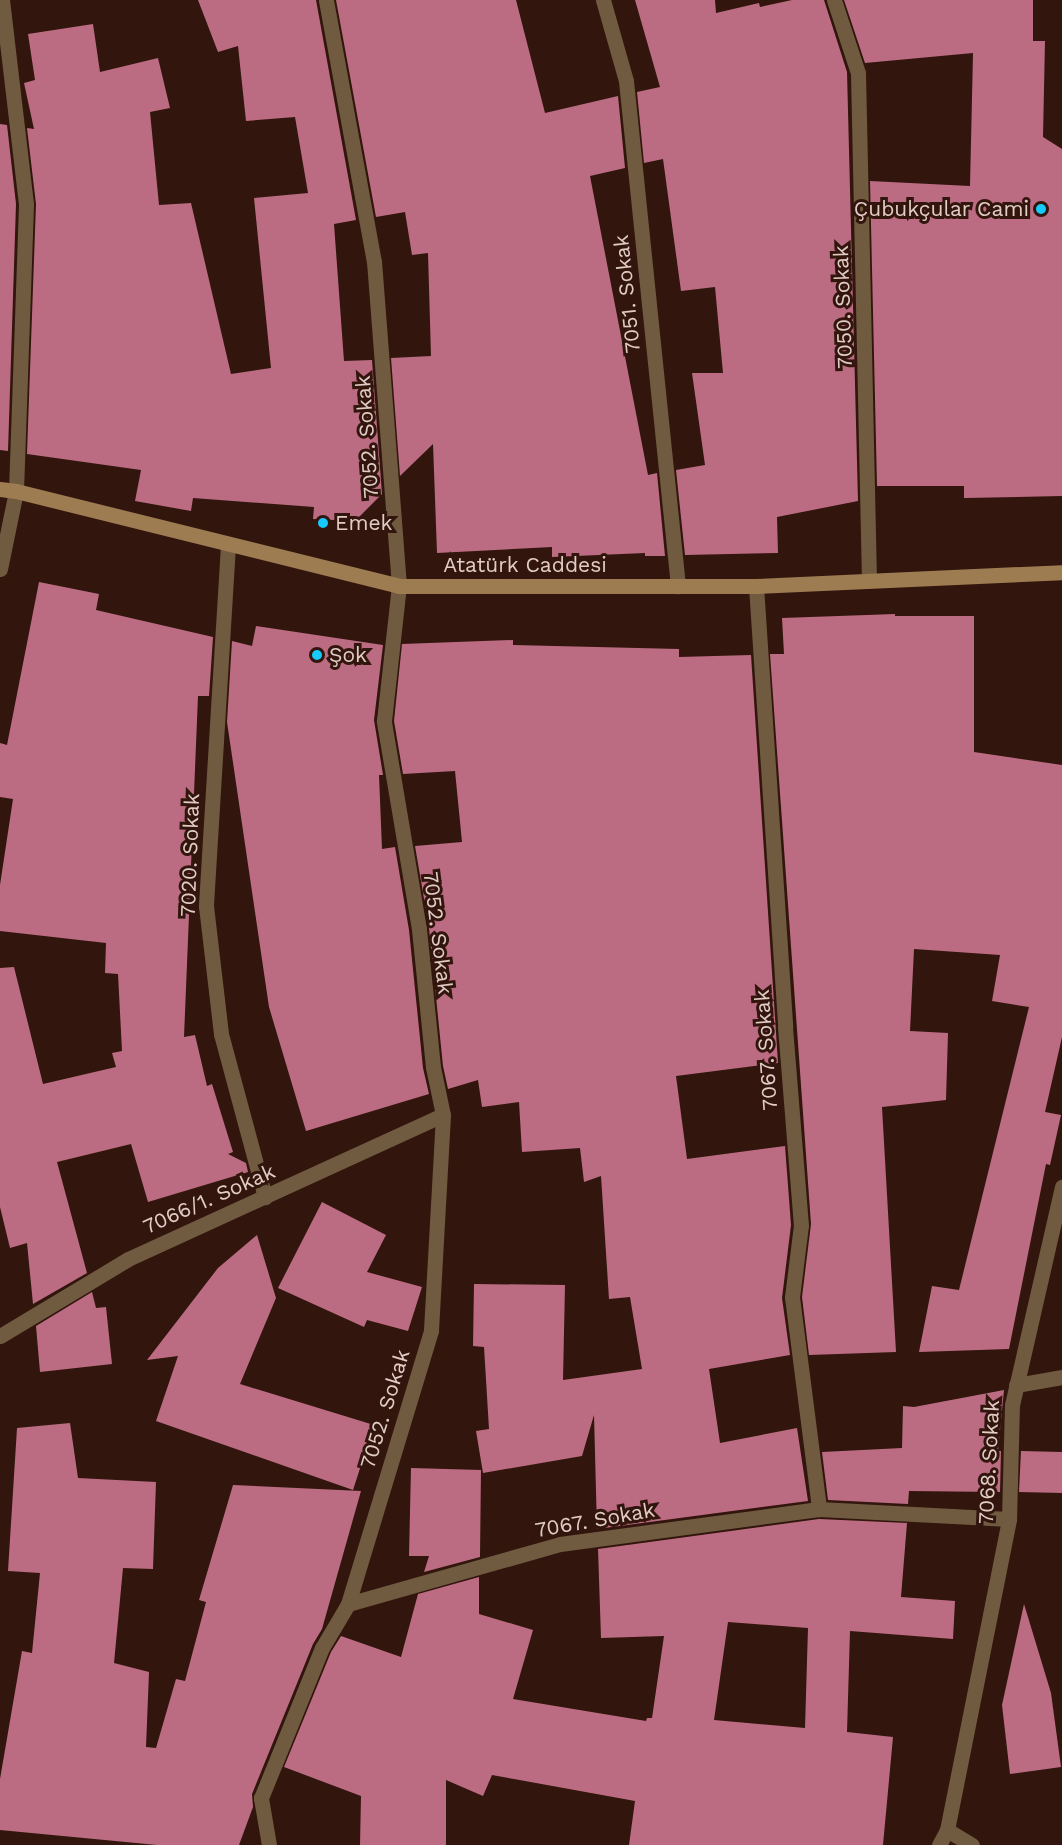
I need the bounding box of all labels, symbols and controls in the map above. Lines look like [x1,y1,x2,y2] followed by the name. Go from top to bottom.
[853,196,1029,222] place label: Çubukçular Cami
[1034,202,1048,216] marker: Çubukçular Cami
[608,233,646,355] street label: 7051. Sokak
[828,245,858,369] street label: 7050. Sokak
[350,375,384,499] street label: 7052. Sokak
[335,510,392,536] place label: Emek
[316,516,330,530] marker: Emek
[443,552,607,578] street label: Atatürk Caddesi
[329,642,367,668] place label: Şok
[310,648,324,662] marker: Şok
[175,793,205,917] street label: 7020. Sokak
[418,870,458,996] street label: 7052. Sokak
[749,989,783,1111] street label: 7067. Sokak
[139,1159,279,1239] street label: 7066/1. Sokak
[355,1346,415,1472] street label: 7052. Sokak
[973,1399,1005,1525] street label: 7068. Sokak
[533,1497,657,1543] street label: 7067. Sokak

